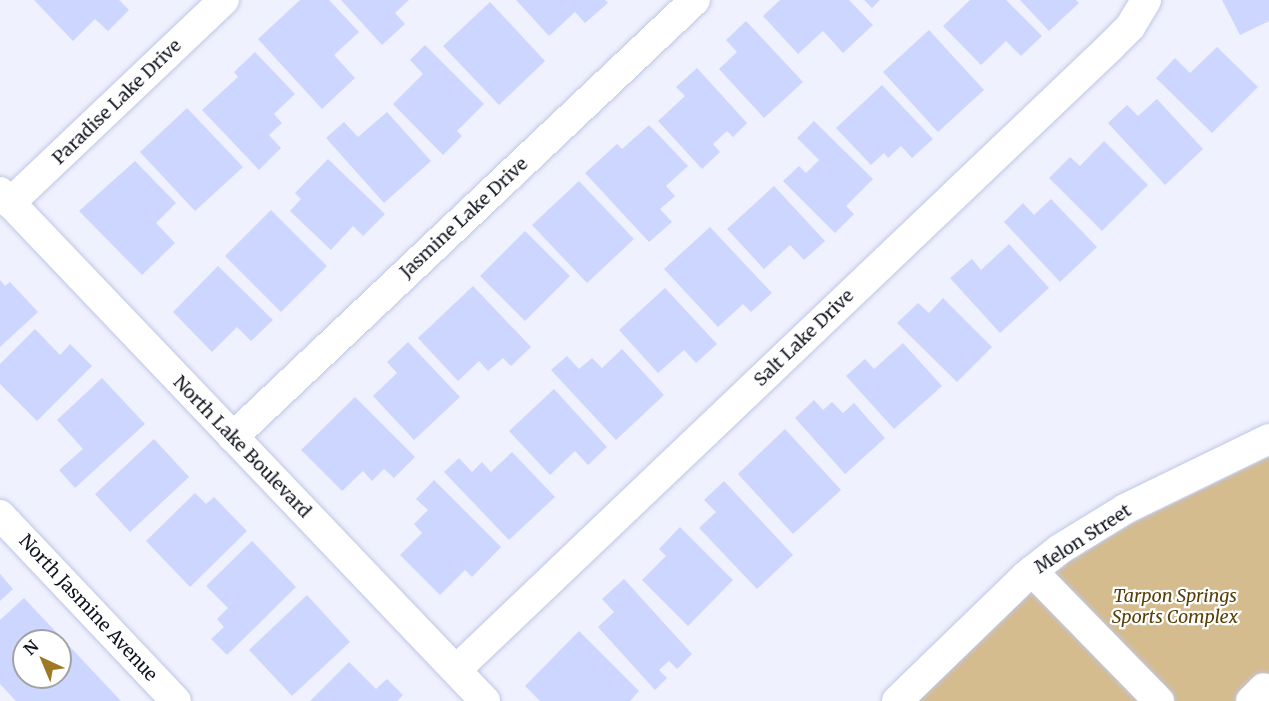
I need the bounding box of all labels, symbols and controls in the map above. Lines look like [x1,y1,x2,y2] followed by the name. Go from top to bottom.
[48,35,186,169] street label: Paradise Lake Drive
[396,153,532,283] street label: Jasmine Lake Drive
[750,285,858,391] street label: Salt Lake Drive
[169,372,315,522] street label: North Lake Boulevard
[1031,500,1135,578] street label: Melon Street
[14,530,162,686] street label: North Jasmine Avenue
[1112,586,1238,628] park label: Tarpon Springs Sports Complex
[12,629,72,689] north arrow

